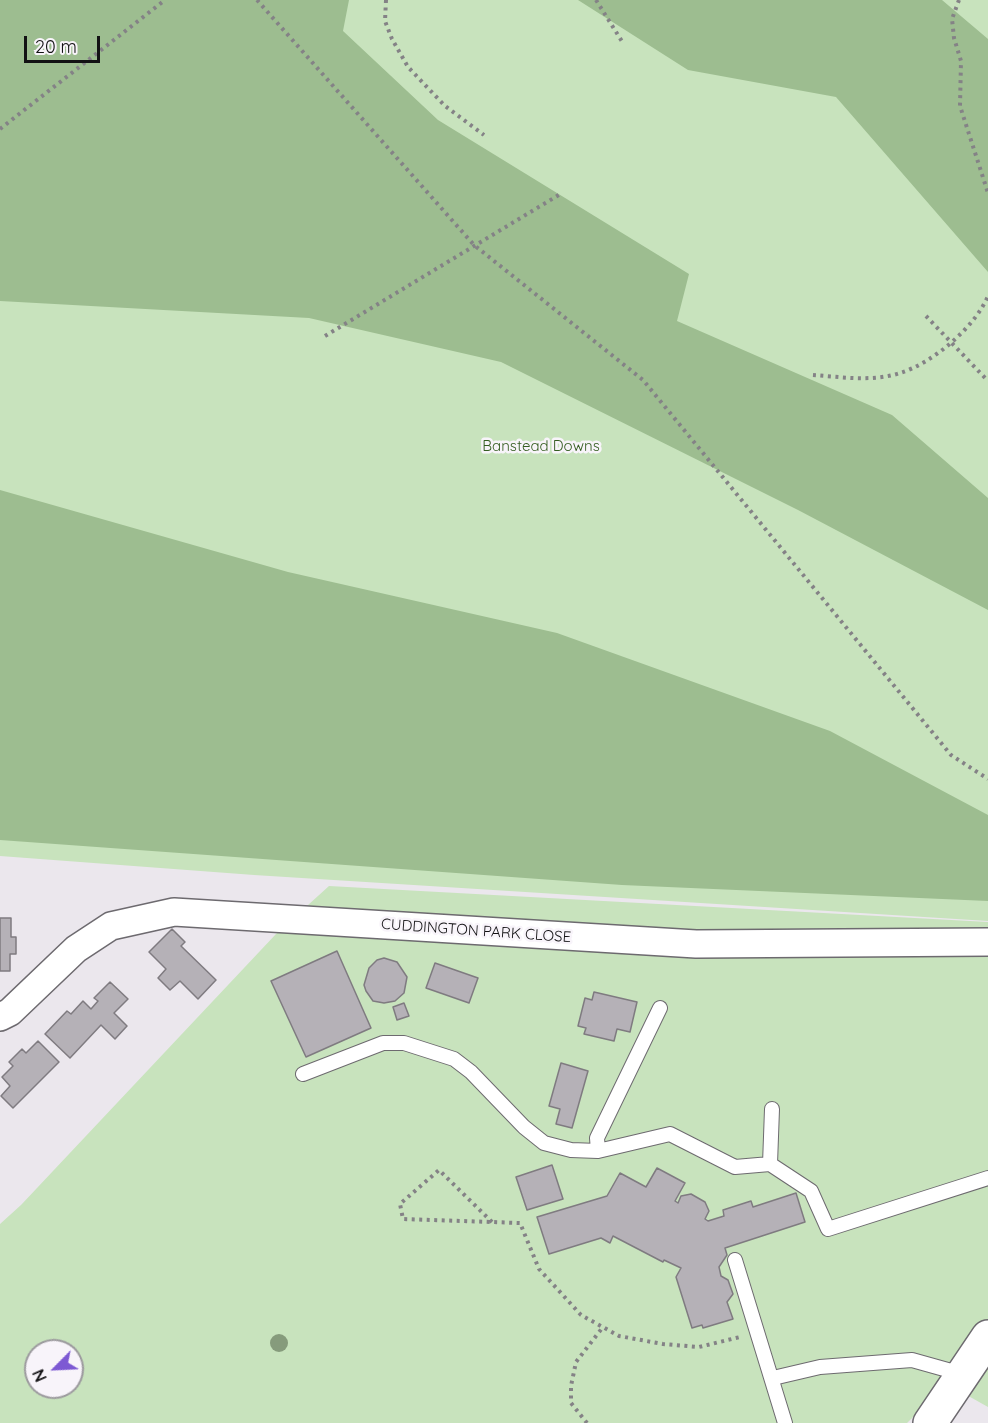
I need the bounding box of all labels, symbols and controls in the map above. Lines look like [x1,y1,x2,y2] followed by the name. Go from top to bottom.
[27,24,104,62] scale bar
[35,35,77,58] text: 20 m
[482,437,600,455] park label: Banstead Downs
[380,915,572,947] street label: CUDDINGTON PARK CLOSE
[24,1339,84,1399] north arrow
[28,1366,51,1385] text: N

